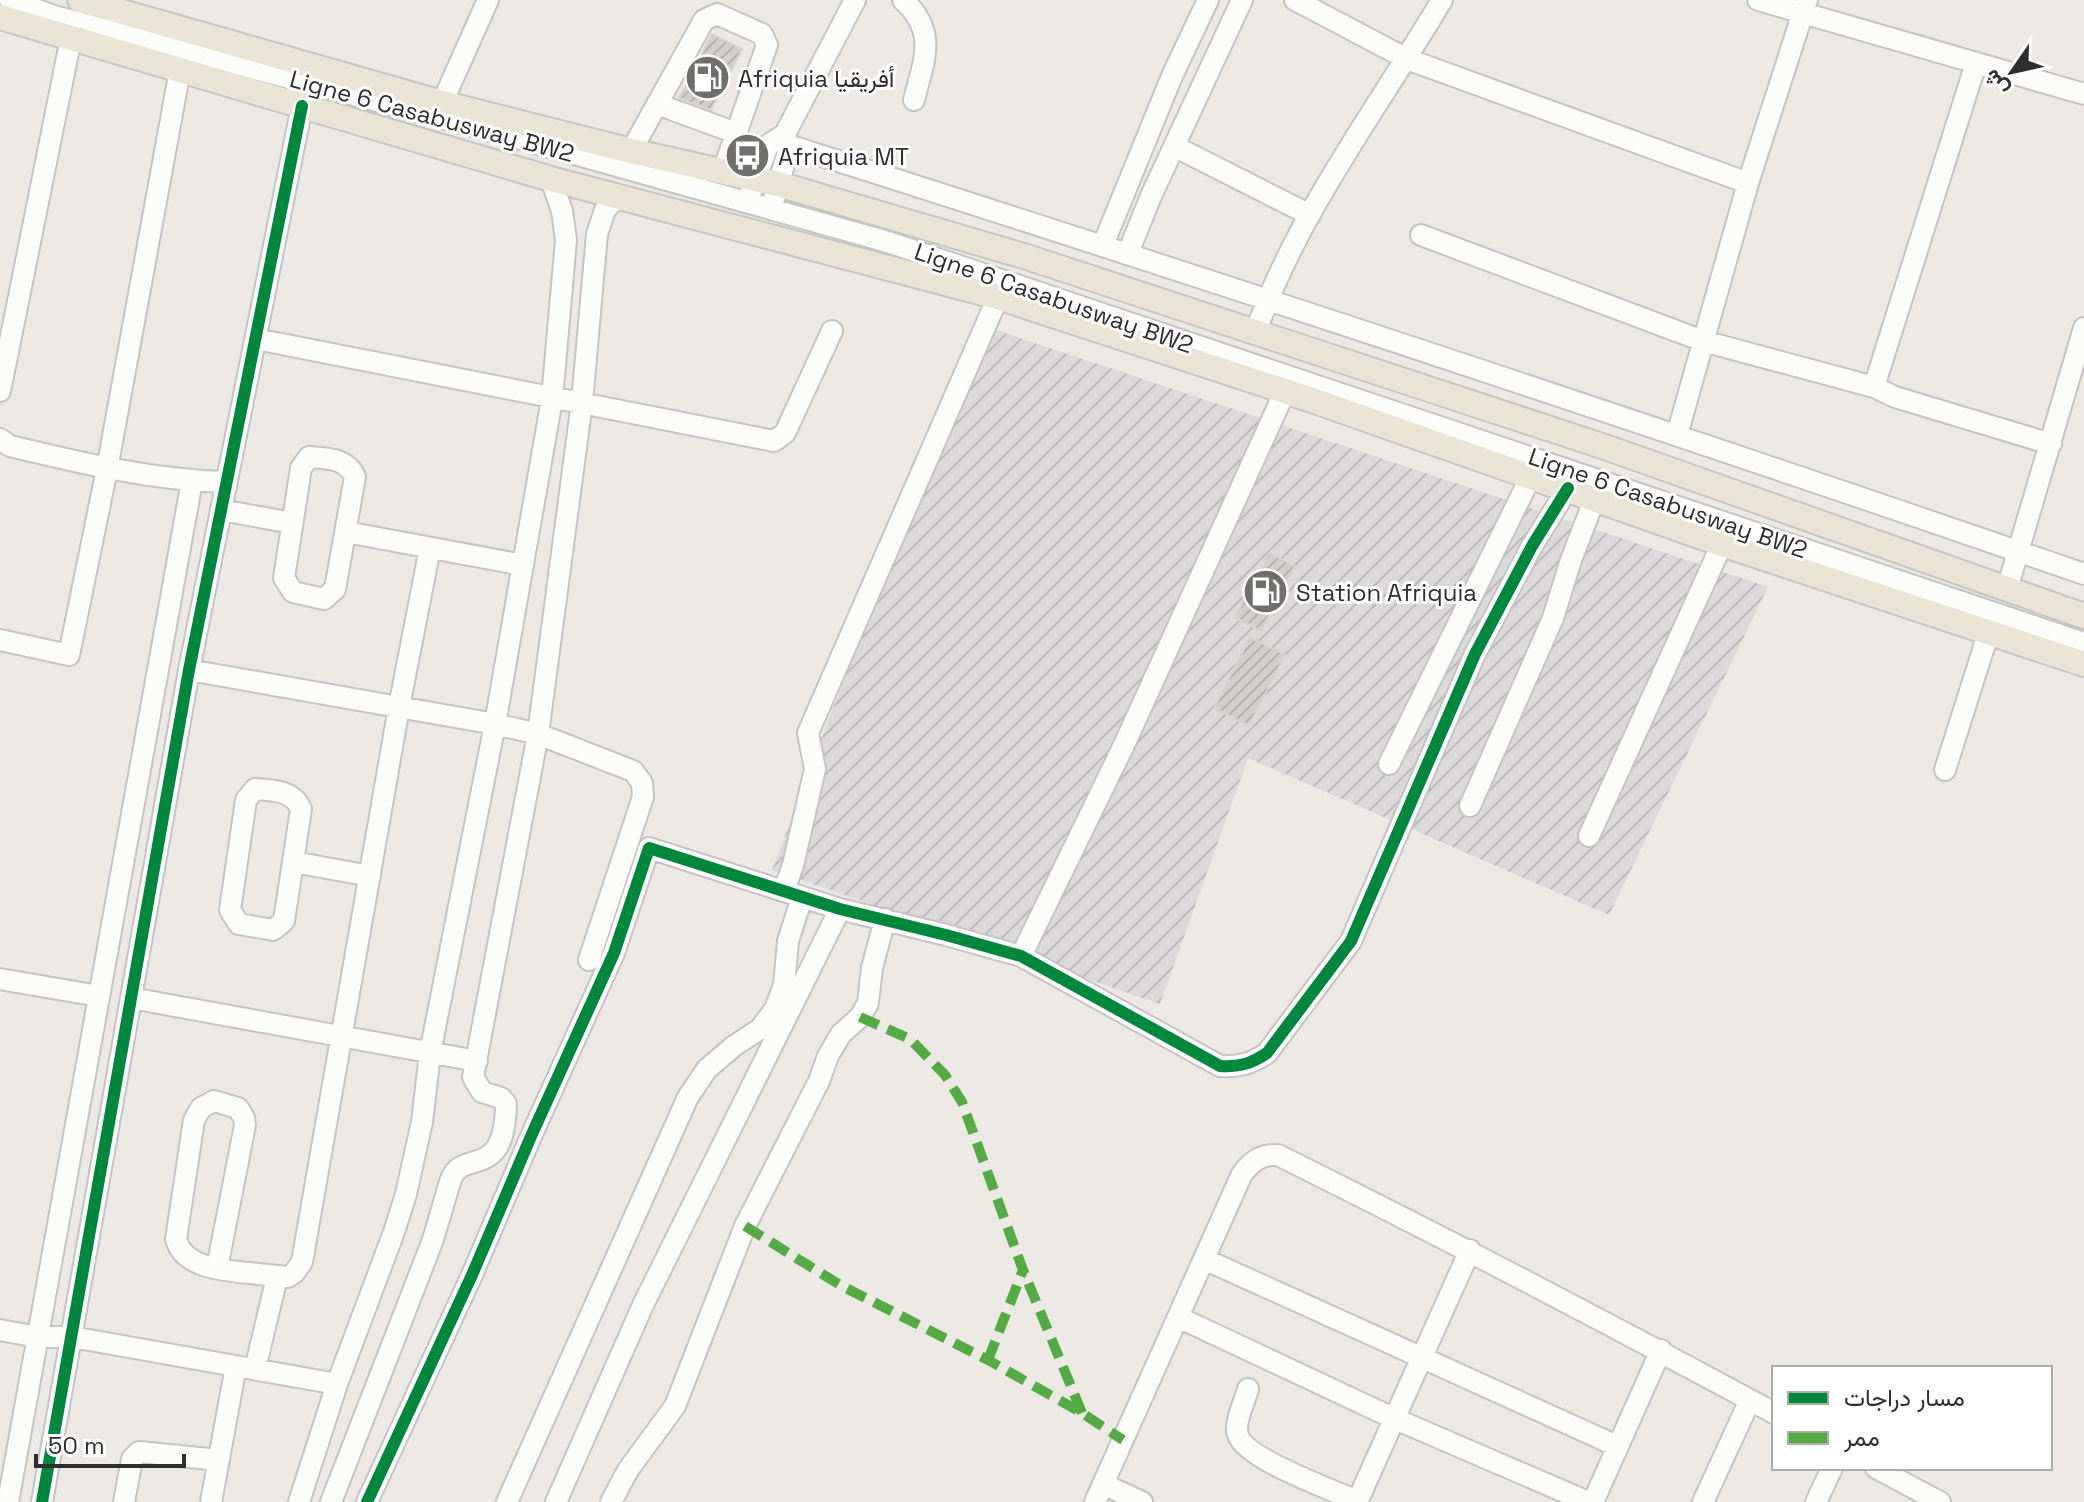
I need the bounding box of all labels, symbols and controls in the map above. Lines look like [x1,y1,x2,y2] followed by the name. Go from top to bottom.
[1972,32,2052,112] north arrow
[683,54,731,102] fuel station icon: Afriquia أفريقيا
[286,63,578,169] street label: Ligne 6 Casabusway BW2
[738,63,895,94] place label: Afriquia أفريقيا
[1976,64,2014,102] text: ش
[723,132,771,180] bus stop icon: Afriquia MT
[778,141,909,172] place label: Afriquia MT
[910,236,1198,360] street label: Ligne 6 Casabusway BW2
[1524,441,1812,565] street label: Ligne 6 Casabusway BW2
[1241,568,1289,616] fuel station icon: Station Afriquia
[1296,577,1477,608] place label: Station Afriquia
[1772,1366,2052,1470] legend
[1844,1382,1965,1413] text: مسار دراجات
[36,1418,184,1468] scale bar
[1843,1422,1880,1453] text: ممر
[48,1430,105,1461] text: 50 m

